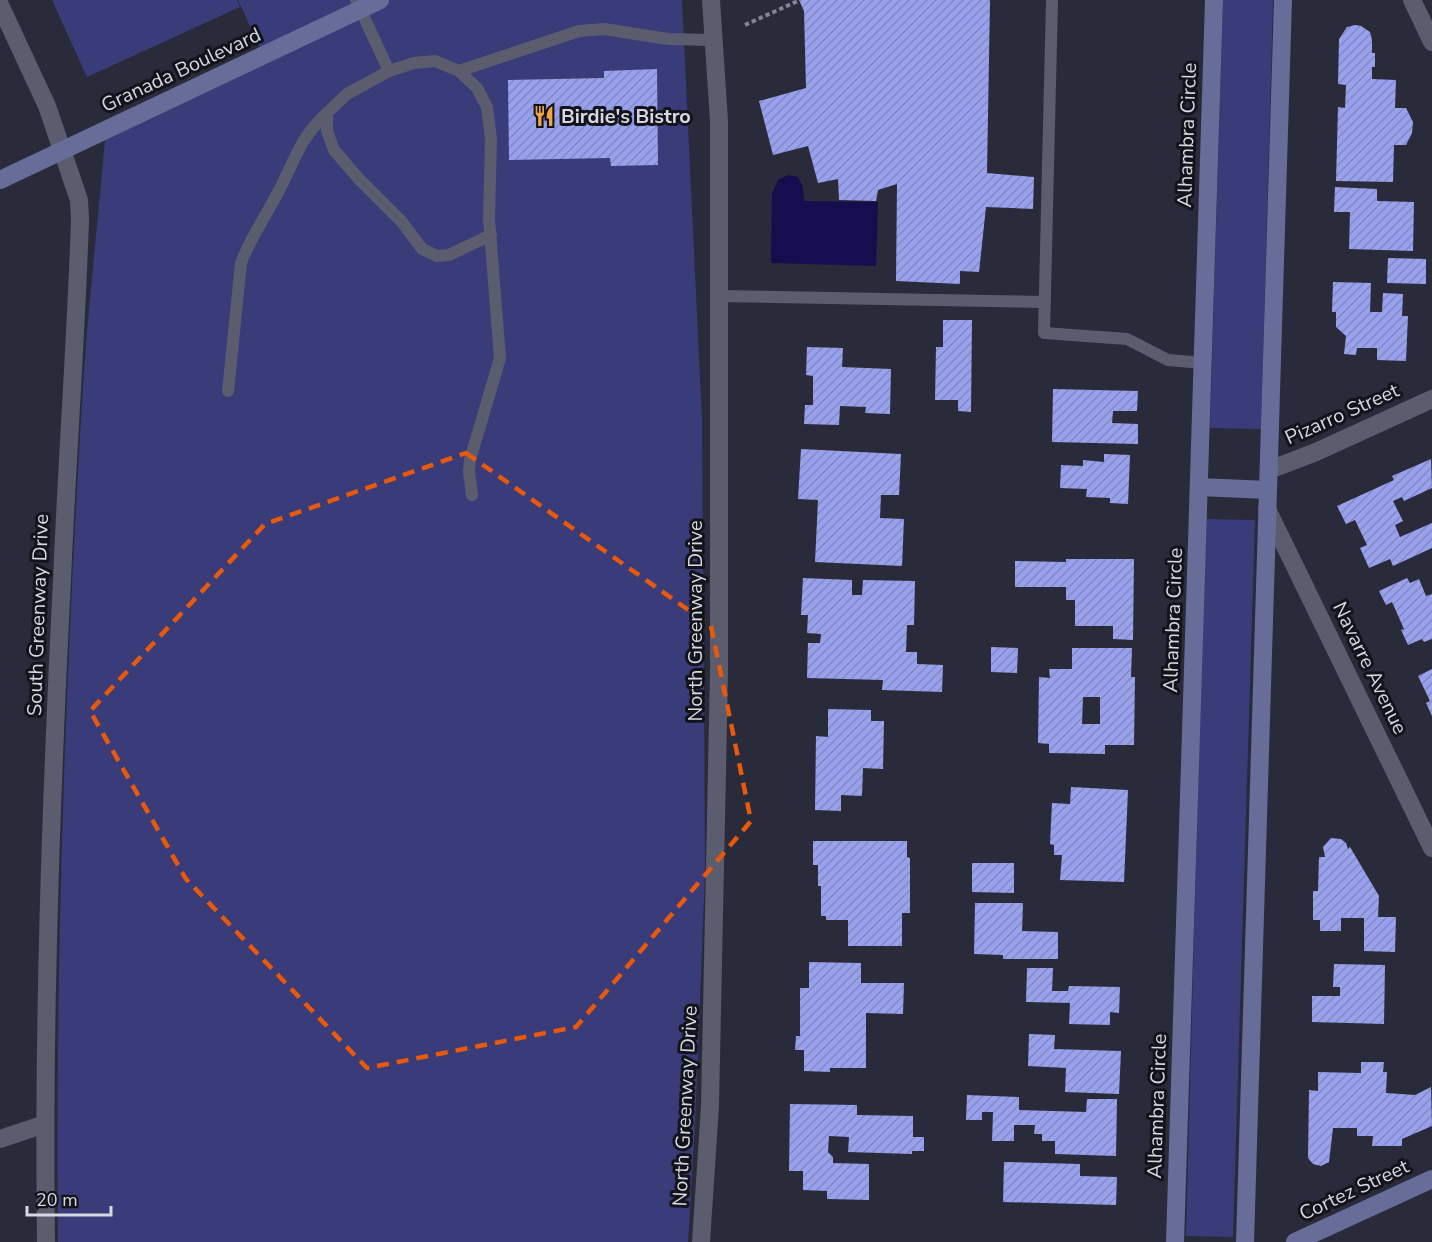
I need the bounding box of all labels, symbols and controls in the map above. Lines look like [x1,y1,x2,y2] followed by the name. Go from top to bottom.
[97,21,265,119] street label: Granada Boulevard
[1171,62,1203,208] street label: Alhambra Circle
[561,103,691,130] place label: Birdie's Bistro
[532,104,556,128] restaurant icon: Birdie's Bistro
[1281,376,1404,451] street label: Pizarro Street
[21,513,55,717] street label: South Greenway Drive
[682,520,709,722] street label: North Greenway Drive
[1157,547,1189,693] street label: Alhambra Circle
[1326,597,1414,739] street label: Navarre Avenue
[666,1005,704,1207] street label: North Greenway Drive
[1141,1033,1173,1179] street label: Alhambra Circle
[1295,1152,1414,1227] street label: Cortez Street
[27,1179,111,1217] scale bar
[36,1188,78,1212] text: 20 m

